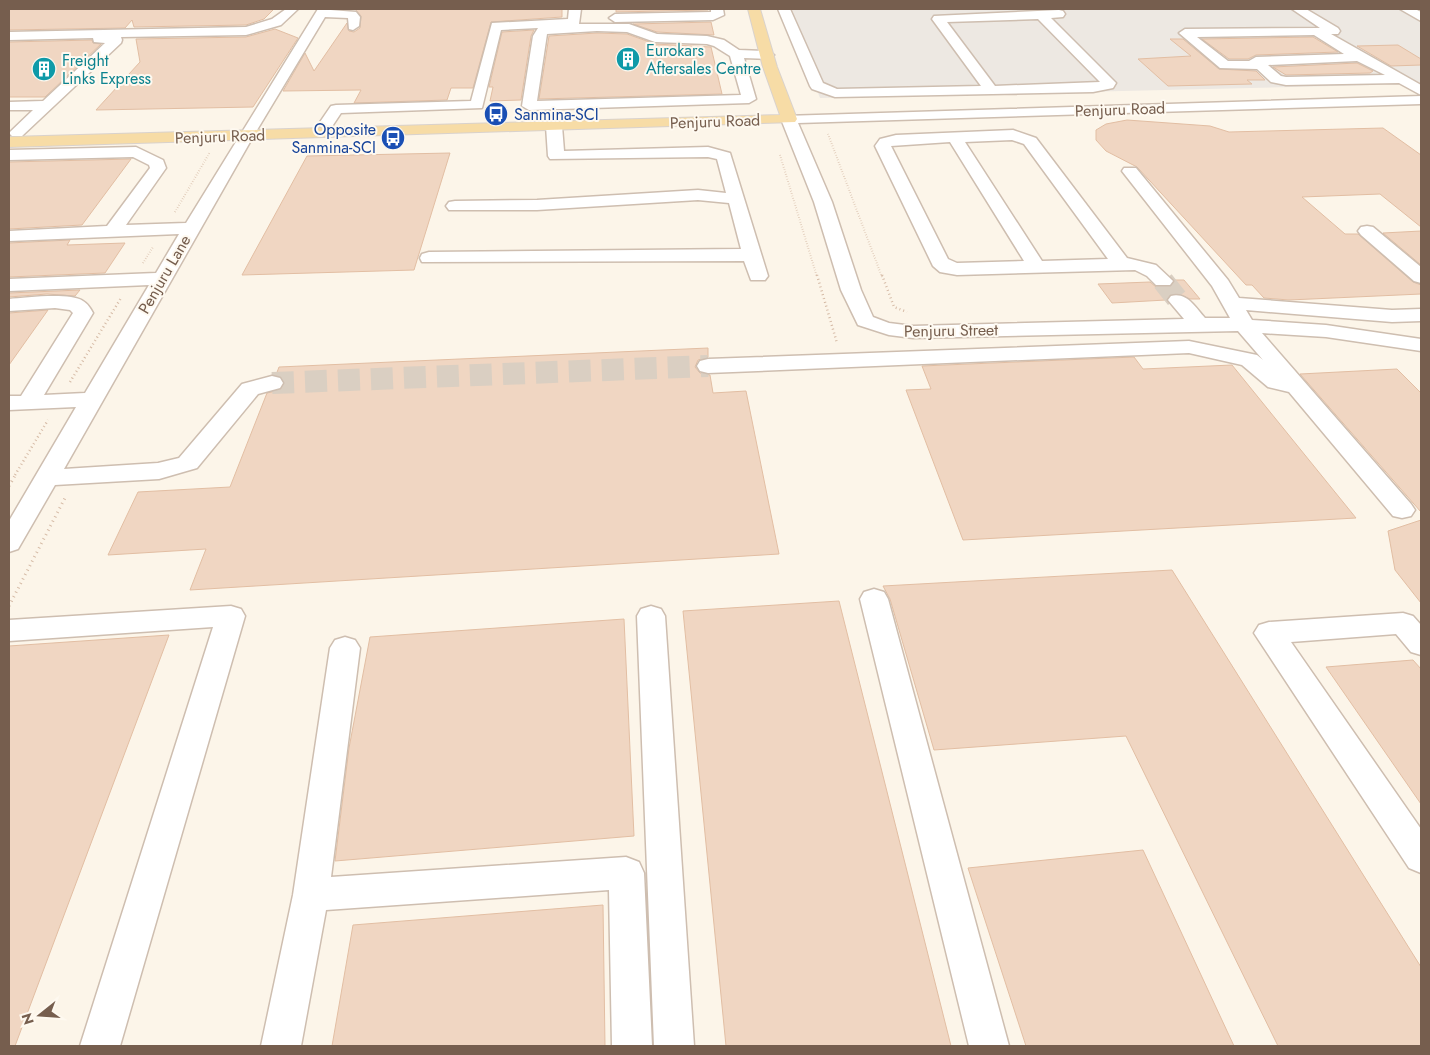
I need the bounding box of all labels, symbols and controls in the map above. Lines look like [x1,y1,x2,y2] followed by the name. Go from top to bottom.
[646,39,761,80] place label: Eurokars Aftersales Centre
[615,46,641,72] building icon: Eurokars Aftersales Centre
[62,49,151,90] place label: Freight Links Express
[31,56,57,82] building icon: Freight Links Express
[1074,96,1166,123] street label: Penjuru Road
[483,101,509,127] bus stop icon: Sanmina-SCI
[514,103,599,126] place label: Sanmina-SCI
[669,108,761,135] street label: Penjuru Road
[291,118,376,159] place label: Opposite Sanmina-SCI
[174,123,266,150] street label: Penjuru Road
[380,125,406,151] bus stop icon: Opposite Sanmina-SCI
[133,231,196,318] street label: Penjuru Lane
[904,318,998,343] street label: Penjuru Street
[15,990,65,1040] north arrow
[16,1011,39,1027] text: N

